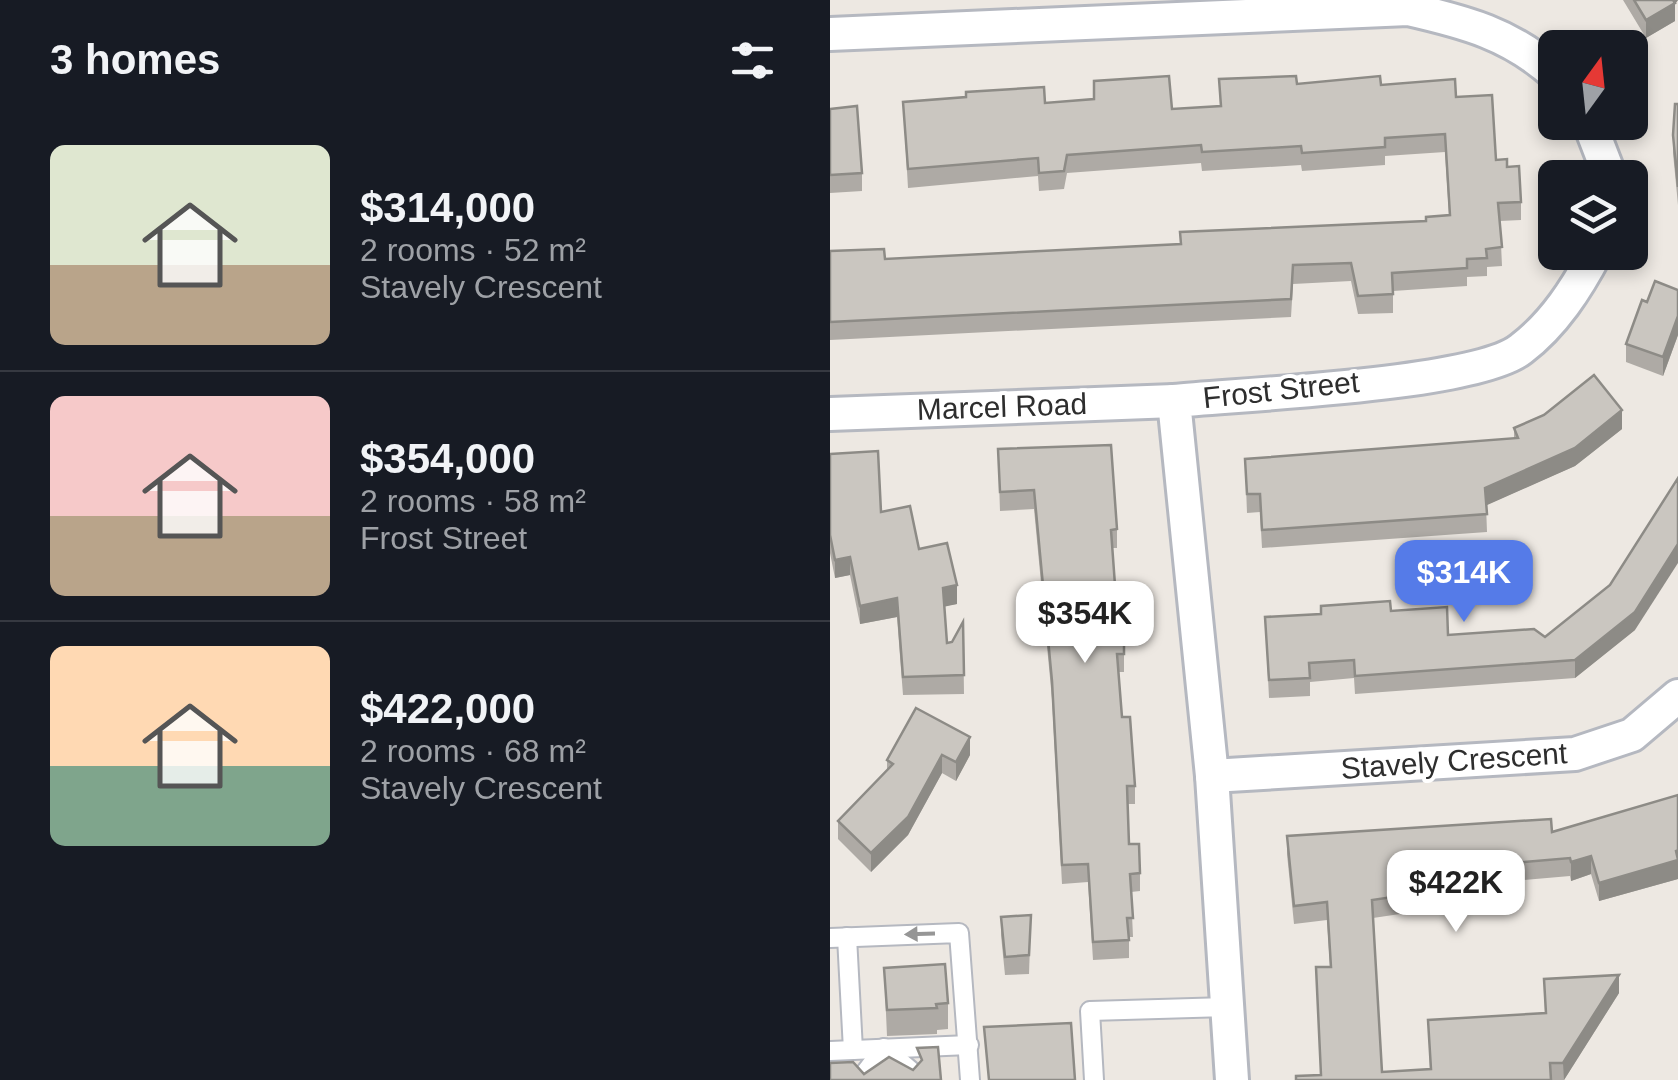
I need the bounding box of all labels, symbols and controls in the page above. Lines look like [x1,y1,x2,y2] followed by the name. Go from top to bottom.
[1538,30,1648,140] north arrow
[1538,30,1648,270] map controls
[725,33,780,88] icon: filters
[50,36,220,83] text: 3 homes
[1538,160,1648,270] button: layers
[360,184,535,231] text: $314,000
[130,185,250,305] icon: home
[360,232,586,268] text: 2 rooms · 52 m²
[360,269,602,305] text: Stavely Crescent
[1201,365,1361,414] street label: Frost Street
[916,387,1088,426] street label: Marcel Road
[360,435,535,482] text: $354,000
[130,436,250,556] icon: home
[360,483,586,519] text: 2 rooms · 58 m²
[360,520,527,556] text: Frost Street
[1394,540,1534,625] pin: $314K
[1417,554,1511,590] text: $314K
[1015,581,1155,666] pin: $354K
[1038,595,1132,631] text: $354K
[360,685,535,732] text: $422,000
[130,686,250,806] icon: home
[360,733,586,769] text: 2 rooms · 68 m²
[1340,736,1569,785] street label: Stavely Crescent
[360,770,602,806] text: Stavely Crescent
[1386,850,1526,935] pin: $422K
[1409,864,1503,900] text: $422K
[904,927,935,943] one-way arrow

